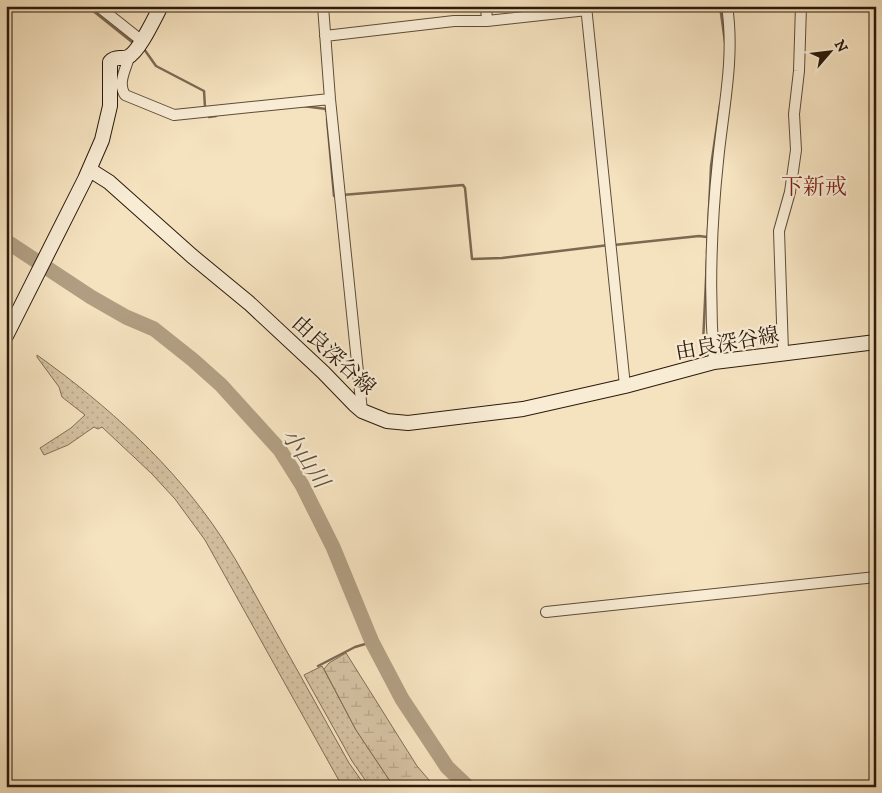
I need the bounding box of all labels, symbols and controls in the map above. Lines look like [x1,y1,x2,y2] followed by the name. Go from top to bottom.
[804,28,854,78] north arrow
[830,37,851,56] text: N
[781,174,847,201] district label: 下新戒
[286,310,381,401] street label: 由良深谷線
[673,322,781,366] street label: 由良深谷線
[275,424,336,495] water label: 小山川

